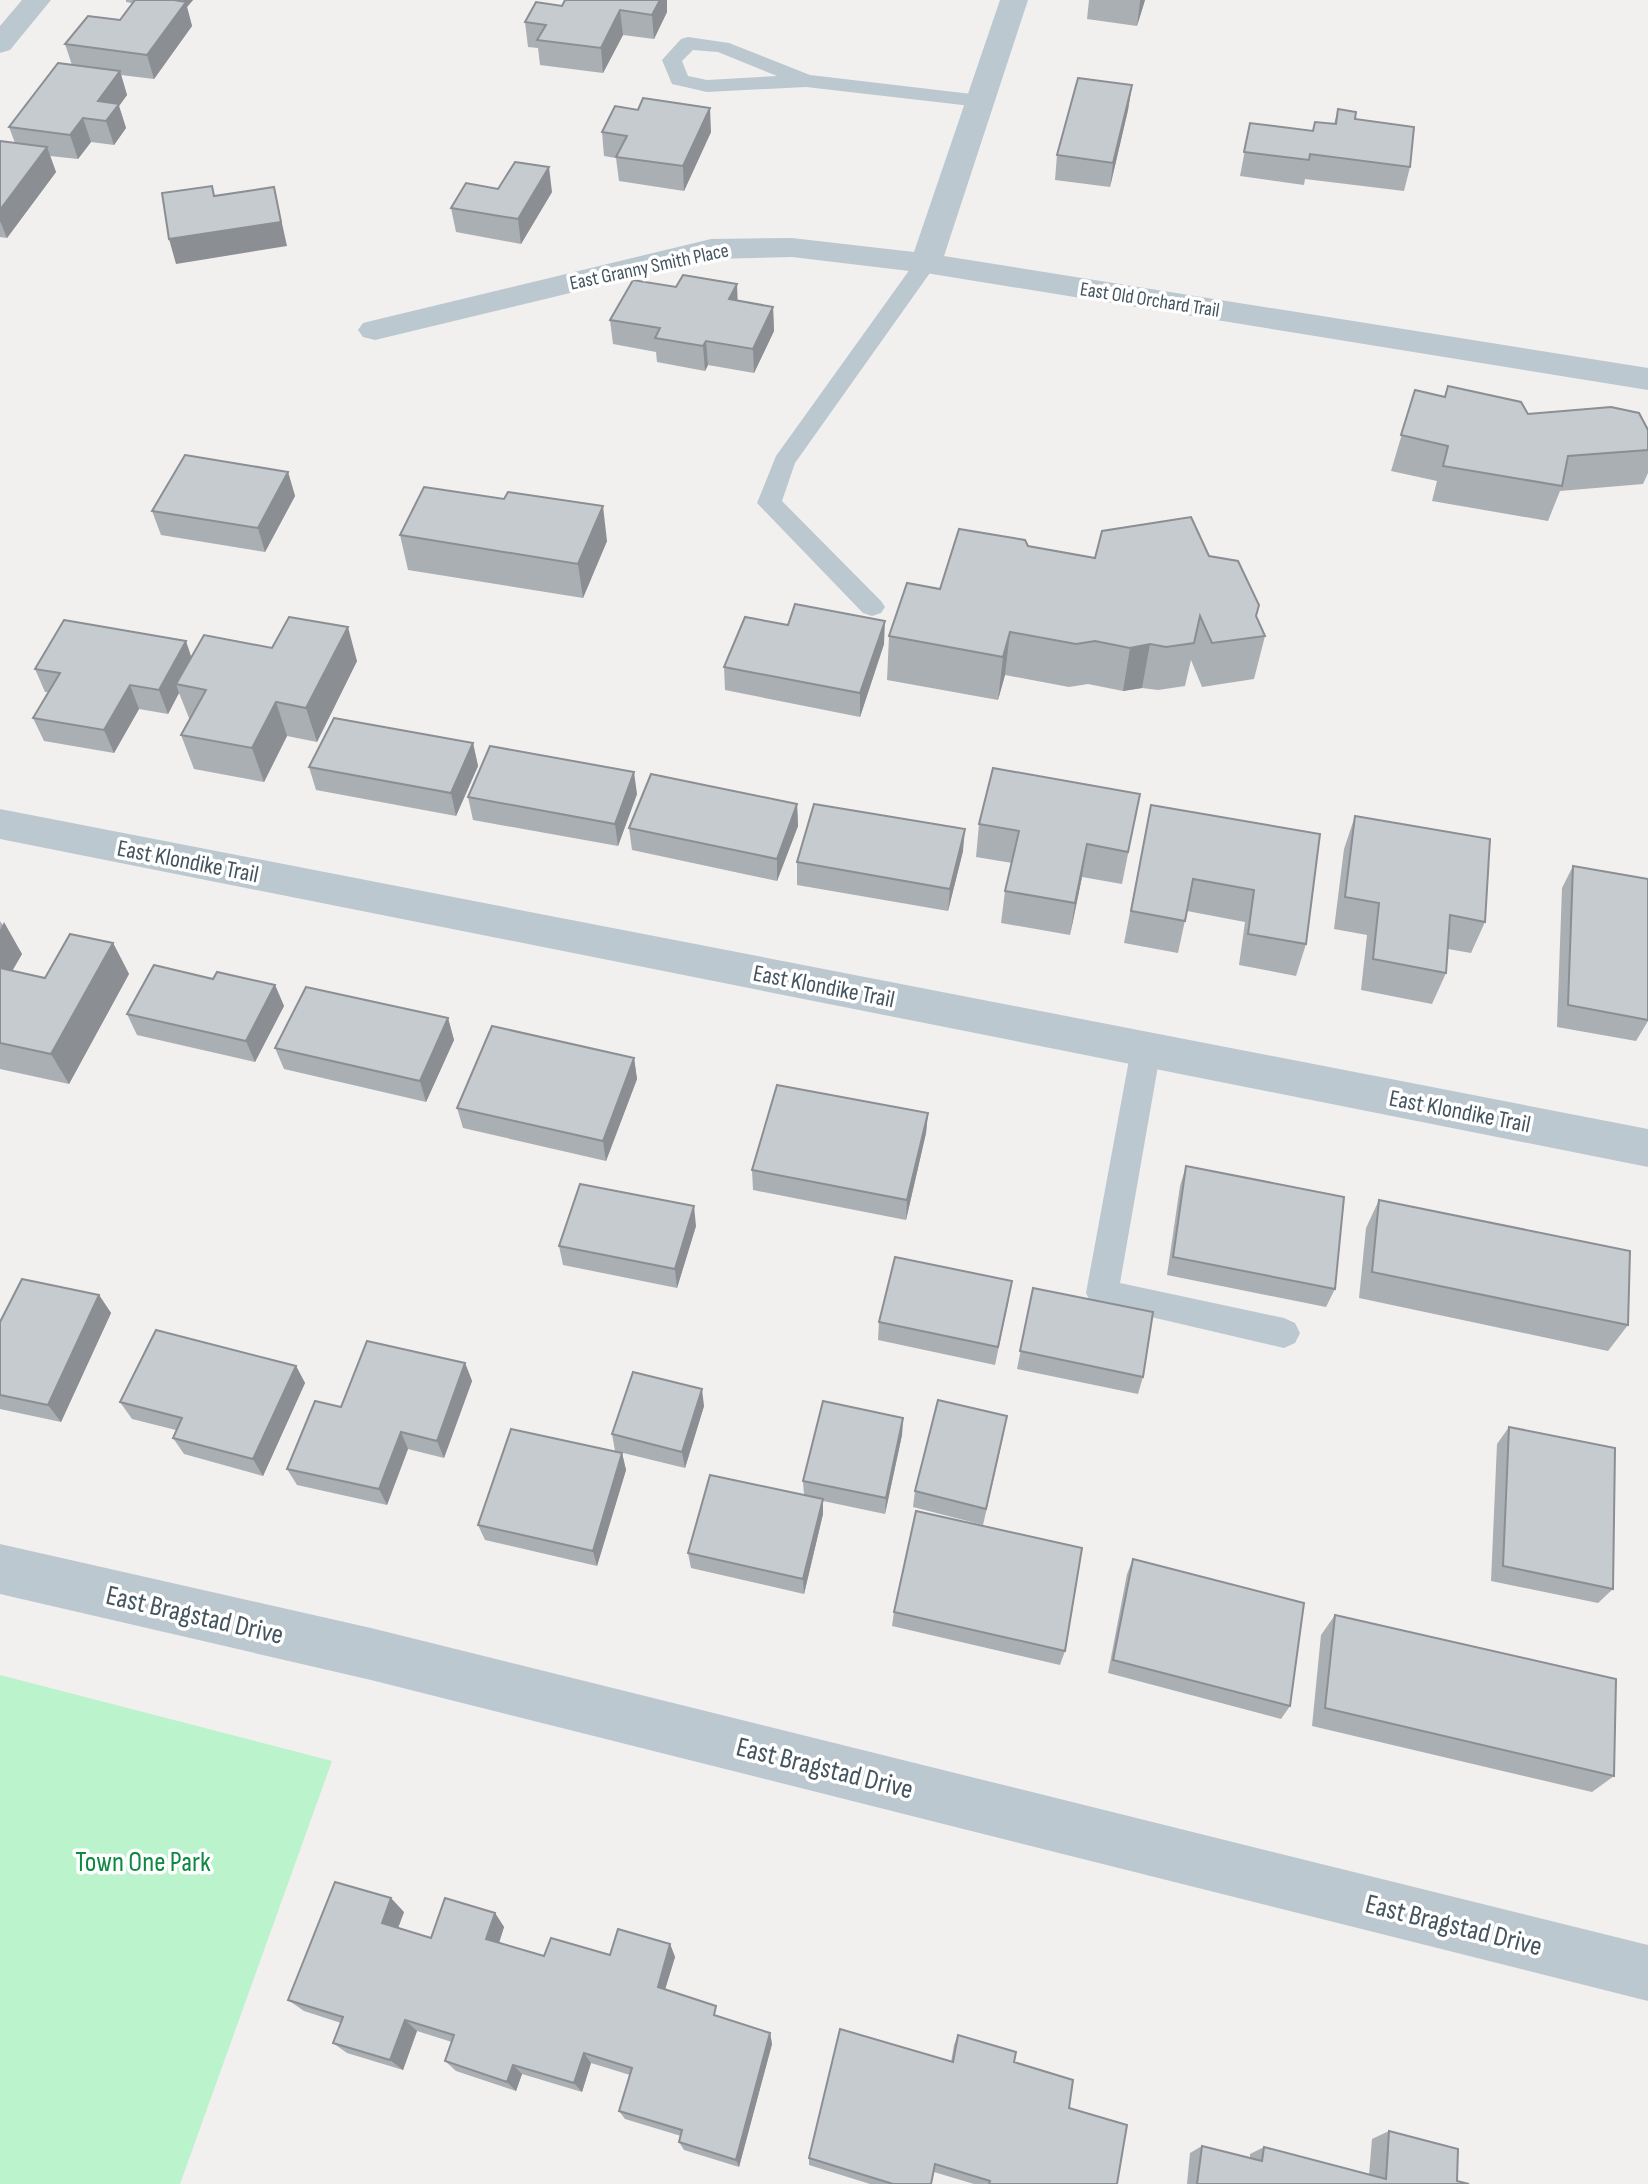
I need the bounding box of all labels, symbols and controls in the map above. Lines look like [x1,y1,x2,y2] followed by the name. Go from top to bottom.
[567,238,731,296] street label: East Granny Smith Place
[1078,277,1221,323] street label: East Old Orchard Trail
[115,834,261,889] street label: East Klondike Trail
[751,959,897,1014] street label: East Klondike Trail
[1387,1084,1533,1139] street label: East Klondike Trail
[103,1579,287,1652] street label: East Bragstad Drive
[733,1731,917,1806] street label: East Bragstad Drive
[75,1846,211,1879] park label: Town One Park
[1362,1888,1546,1963] street label: East Bragstad Drive

